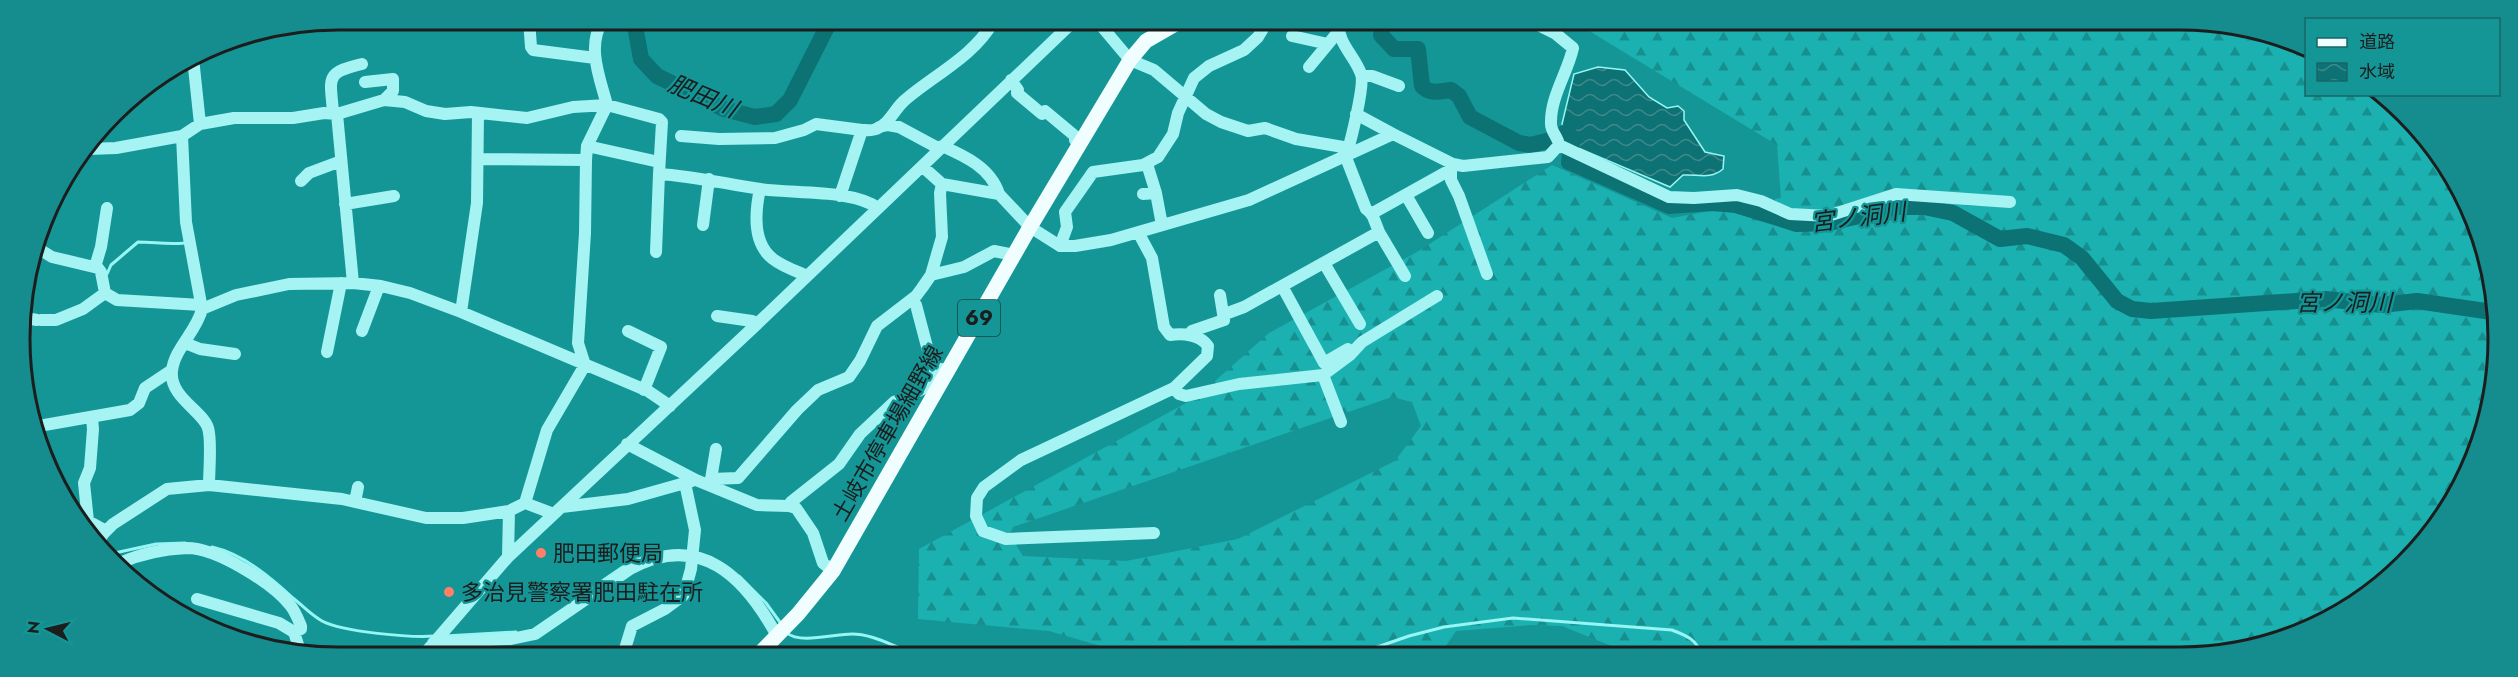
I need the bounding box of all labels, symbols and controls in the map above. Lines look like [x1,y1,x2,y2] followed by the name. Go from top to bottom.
[2305,18,2500,96] legend
[2359,29,2395,55] text: 道路
[2359,59,2395,85] text: 水域
[663,66,746,127] water label: 肥田川
[1808,193,1911,240] water label: 宮ノ洞川
[2296,285,2395,320] water label: 宮ノ洞川
[958,300,1000,336] road number: 69
[824,339,950,527] street label: 土岐市停車場細野線
[553,537,663,569] place label: 肥田郵便局
[534,546,548,560] marker: 肥田郵便局
[461,576,703,608] place label: 多治見警察署肥田駐在所
[442,585,456,599] marker: 多治見警察署肥田駐在所
[18,599,78,659] north arrow
[21,620,46,635] text: N

